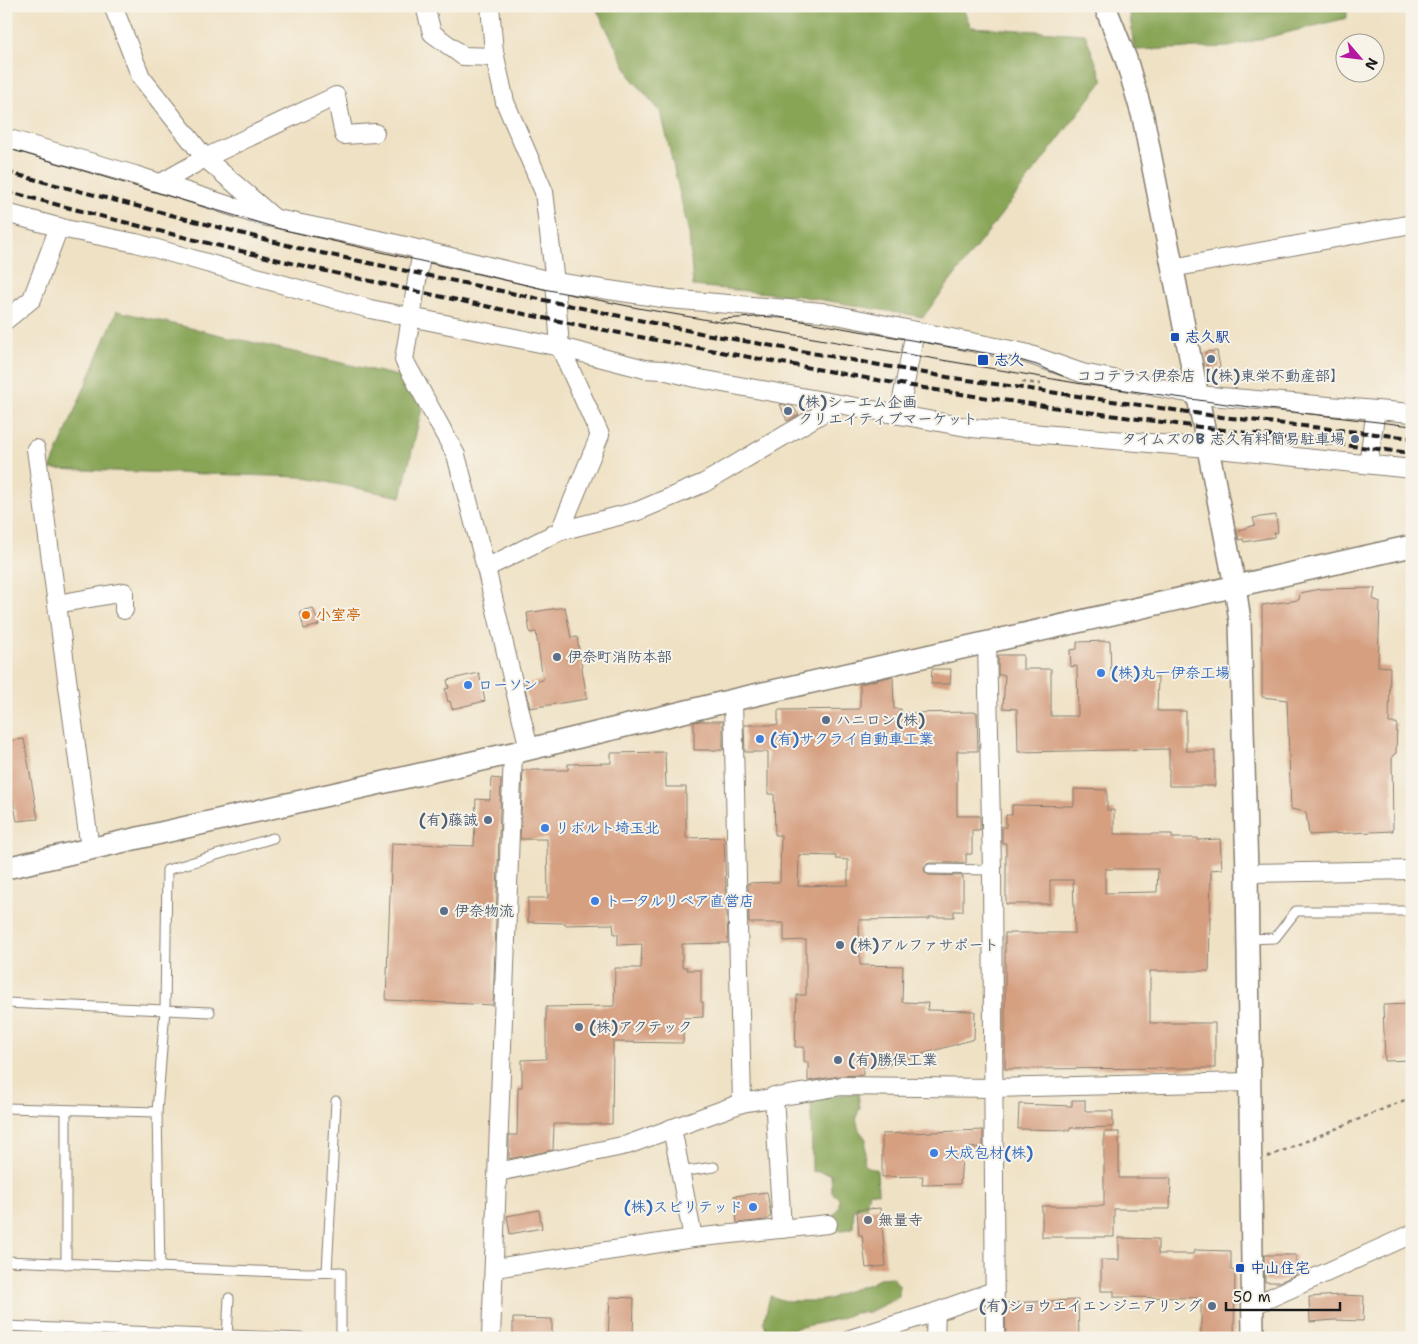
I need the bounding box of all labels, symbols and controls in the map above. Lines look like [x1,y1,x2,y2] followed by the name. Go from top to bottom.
[1336,32,1386,82] north arrow
[1361,55,1382,73] text: N
[1185,327,1230,347] place label: 志久駅
[1169,331,1181,343] marker: 志久駅
[994,350,1024,370] place label: 志久
[976,353,990,367] marker: 志久
[1205,353,1217,365] marker: ココテラス伊奈店【(株)東栄不動産部】
[1077,366,1345,386] place label: ココテラス伊奈店【(株)東栄不動産部】
[798,392,977,429] place label: (株)シーエム企画 クリエイティブマーケット
[782,405,794,417] marker: (株)シーエム企画 クリエイティブマーケット
[1122,429,1345,449] place label: タイムズのB 志久有料簡易駐車場
[1349,433,1361,445] marker: タイムズのB 志久有料簡易駐車場
[316,605,361,625] place label: 小室亭
[300,609,312,621] marker: 小室亭
[567,647,672,667] place label: 伊奈町消防本部
[551,651,563,663] marker: 伊奈町消防本部
[1111,663,1230,683] place label: (株)丸一伊奈工場
[1095,667,1107,679] marker: (株)丸一伊奈工場
[478,675,538,695] place label: ローソン
[462,679,474,691] marker: ローソン
[836,710,925,730] place label: ハニロン(株)
[820,714,832,726] marker: ハニロン(株)
[770,729,933,749] place label: (有)サクライ自動車工業
[754,733,766,745] marker: (有)サクライ自動車工業
[419,810,478,830] place label: (有)藤誠
[482,814,494,826] marker: (有)藤誠
[555,818,660,838] place label: リボルト埼玉北
[539,822,551,834] marker: リボルト埼玉北
[605,891,754,911] place label: トータルリペア直営店
[589,895,601,907] marker: トータルリペア直営店
[454,901,514,921] place label: 伊奈物流
[438,905,450,917] marker: 伊奈物流
[850,935,998,955] place label: (株)アルファサポート
[834,939,846,951] marker: (株)アルファサポート
[589,1017,692,1037] place label: (株)アクテック
[573,1021,585,1033] marker: (株)アクテック
[848,1050,937,1070] place label: (有)勝俣工業
[832,1054,844,1066] marker: (有)勝俣工業
[944,1143,1033,1163] place label: 大成包材(株)
[928,1147,940,1159] marker: 大成包材(株)
[624,1197,743,1217] place label: (株)スピリテッド
[747,1201,759,1213] marker: (株)スピリテッド
[878,1210,923,1230] place label: 無量寺
[862,1214,874,1226] marker: 無量寺
[1250,1258,1310,1278] place label: 中山住宅
[1234,1262,1246,1274] marker: 中山住宅
[1226,1279,1339,1311] scale bar
[1233,1287,1271,1307] text: 50 m
[979,1296,1202,1316] place label: (有)ショウエイエンジニアリング
[1206,1300,1218,1312] marker: (有)ショウエイエンジニアリング

